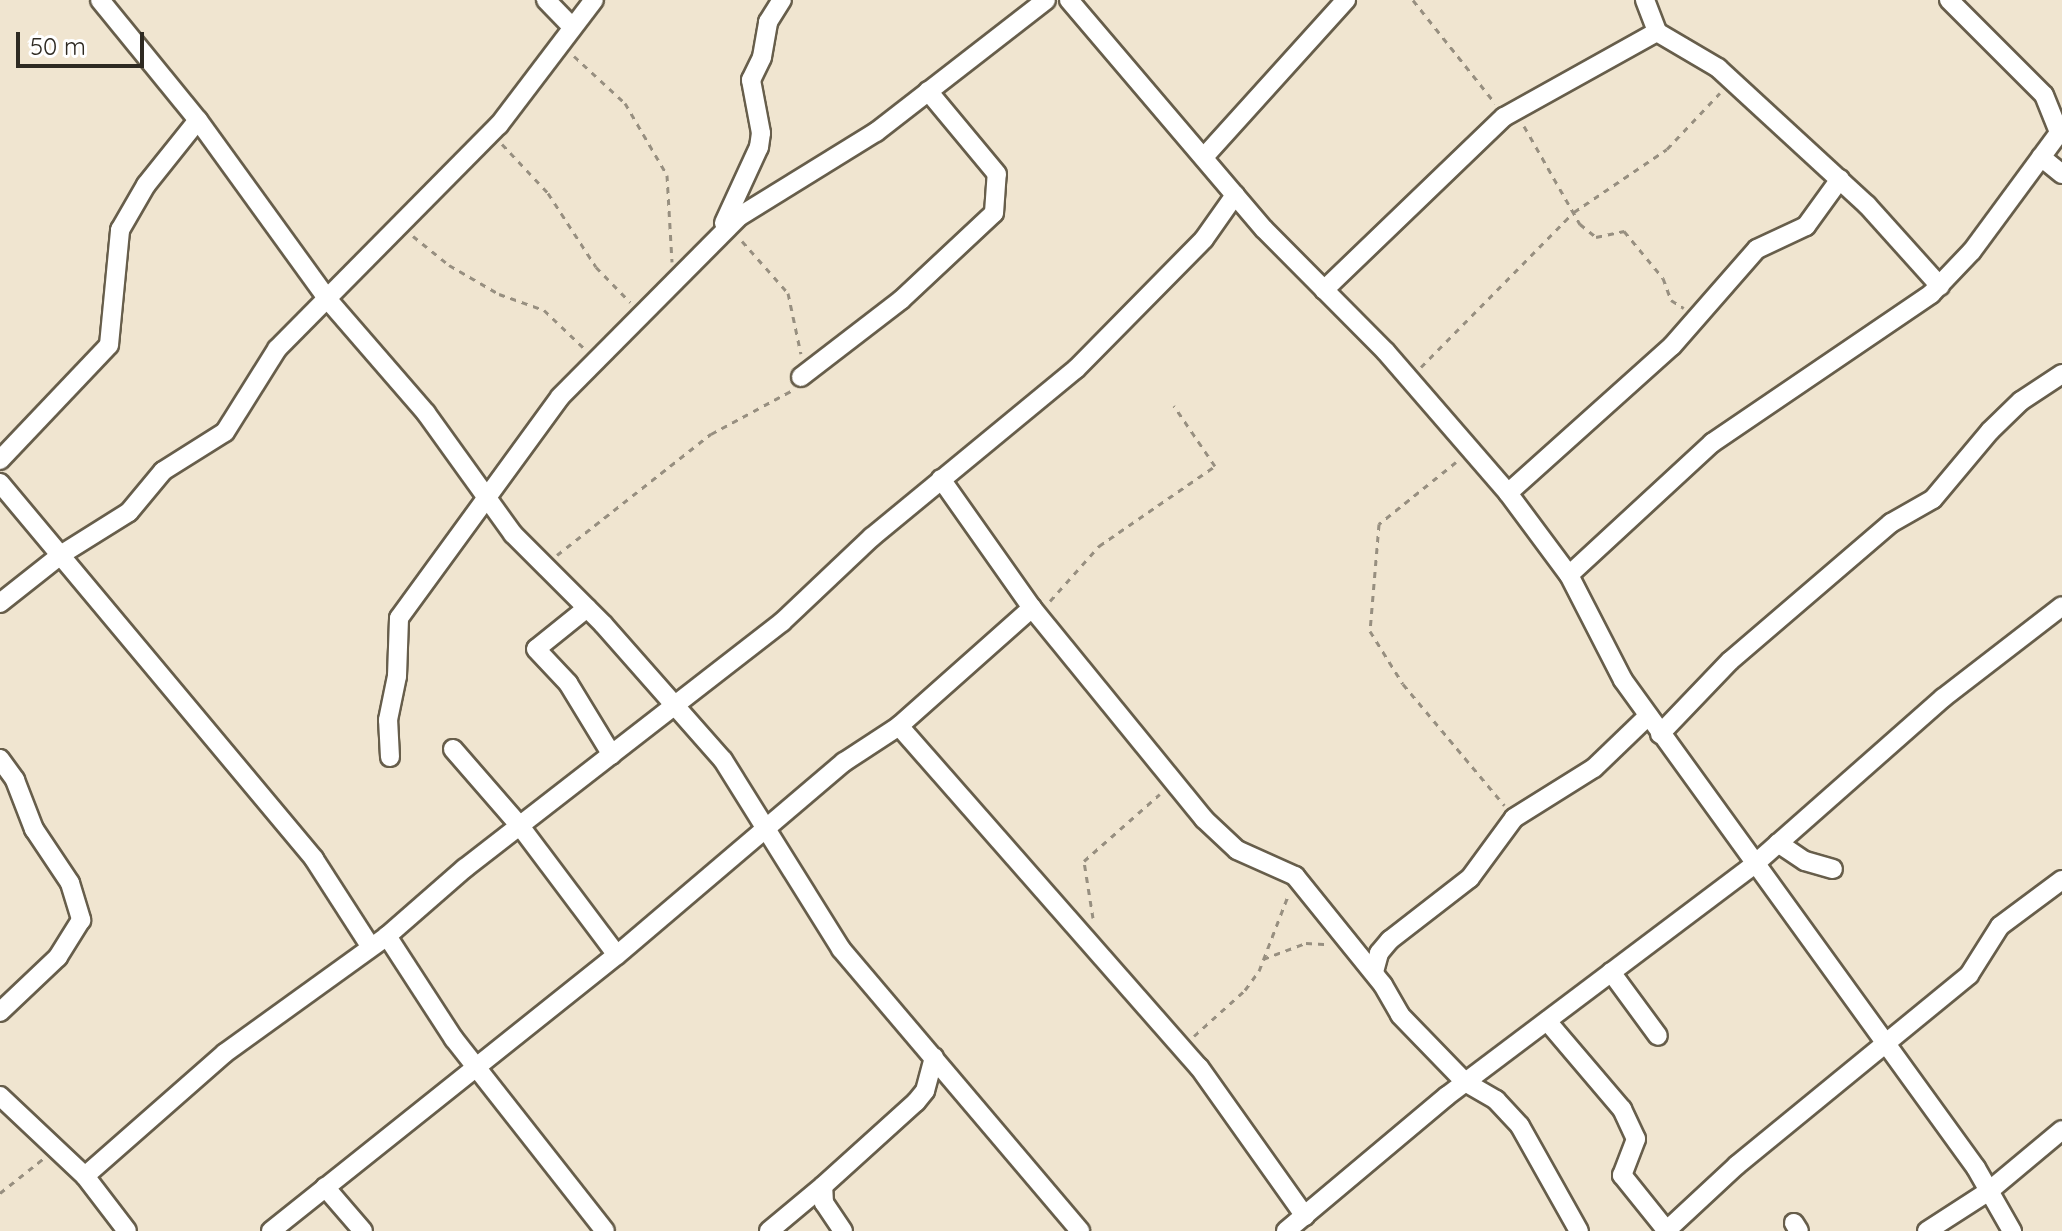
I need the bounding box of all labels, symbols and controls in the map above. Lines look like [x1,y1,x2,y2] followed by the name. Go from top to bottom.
[20,16,148,66] scale bar
[30,31,86,61] text: 50 m

